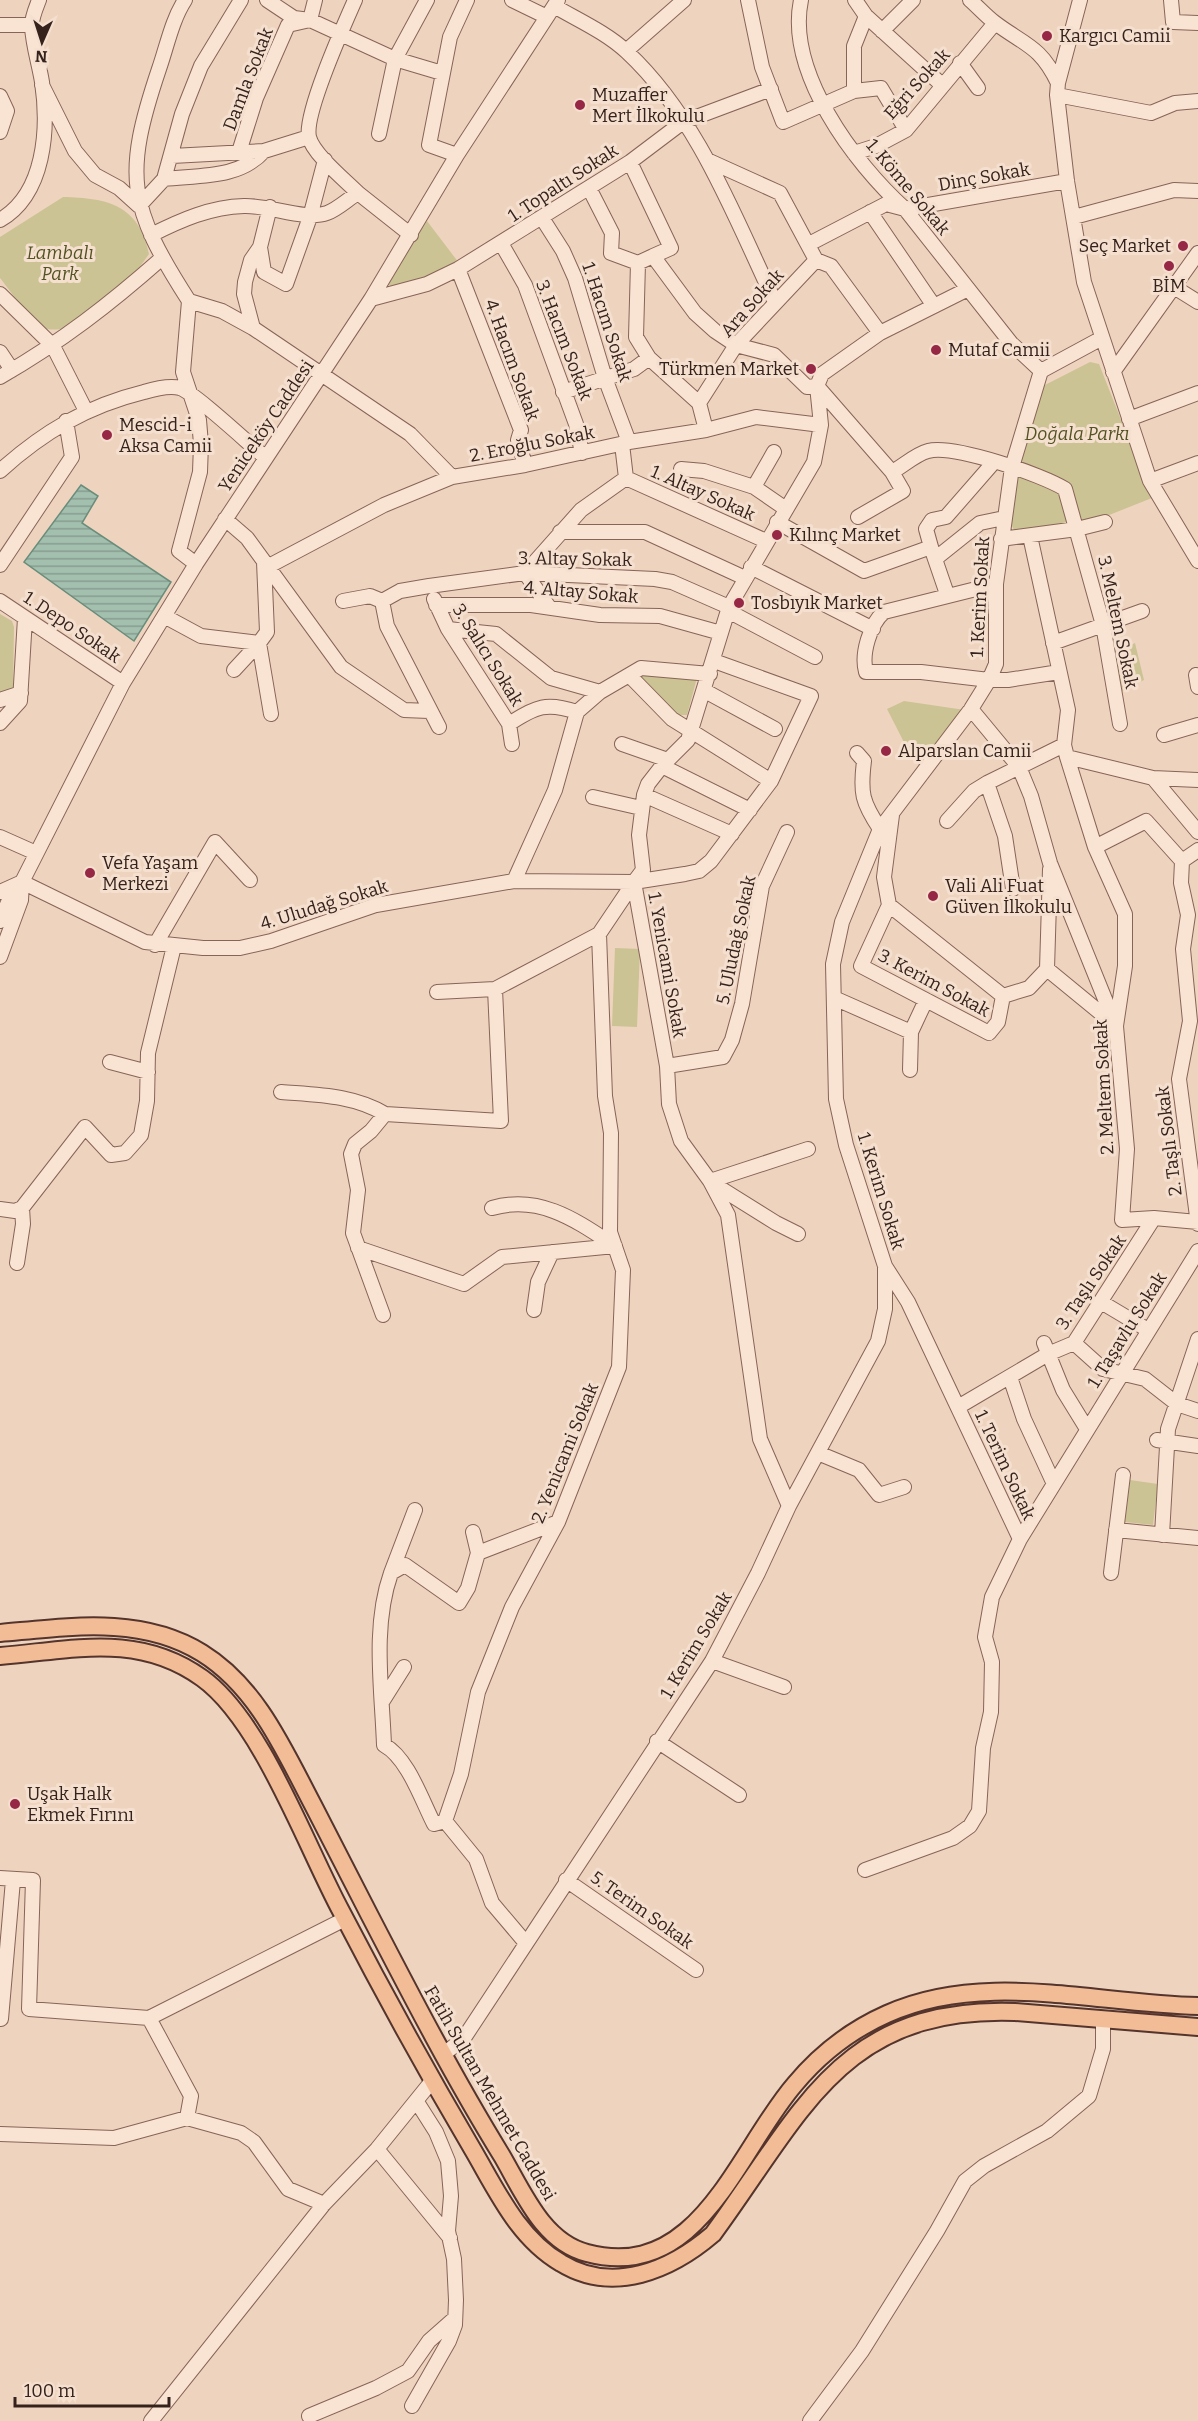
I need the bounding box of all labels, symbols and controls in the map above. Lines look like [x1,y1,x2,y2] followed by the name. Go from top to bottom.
[12,12,72,72] north arrow
[218,24,278,134] street label: Damla Sokak
[1059,25,1171,47] place label: Kargıcı Camii
[1040,29,1054,43] marker: Kargıcı Camii
[879,43,955,124] street label: Eğri Sokak
[35,47,48,66] text: N
[592,84,705,127] place label: Muzaffer Mert İlkokulu
[573,98,587,112] marker: Muzaffer Mert İlkokulu
[862,135,955,240] street label: 1. Köme Sokak
[504,139,623,227] street label: 1. Topaltı Sokak
[936,158,1032,196] street label: Dinç Sokak
[1079,235,1171,257] place label: Seç Market
[1176,239,1190,253] marker: Seç Market
[26,242,94,285] park label: Lambalı Park
[577,259,637,385] street label: 1. Hacım Sokak
[1162,259,1176,273] marker: BİM
[716,264,789,342] street label: Ara Sokak
[1152,275,1186,297] place label: BİM
[531,277,597,404] street label: 3. Hacım Sokak
[480,296,544,424] street label: 4. Hacım Sokak
[948,339,1050,361] place label: Mutaf Camii
[929,343,943,357] marker: Mutaf Camii
[214,356,318,496] street label: Yeniceköy Caddesi
[659,358,799,380] place label: Türkmen Market
[804,362,818,376] marker: Türkmen Market
[119,414,212,457] place label: Mescid-i Aksa Camii
[468,421,597,467] street label: 2. Eroğlu Sokak
[1025,423,1129,445] park label: Doğala Parkı
[100,428,114,442] marker: Mescid-i Aksa Camii
[647,460,759,526] street label: 1. Altay Sokak
[789,524,901,546] place label: Kılınç Market
[770,528,784,542] marker: Kılınç Market
[966,535,994,658] street label: 1. Kerim Sokak
[518,547,633,571] street label: 3. Altay Sokak
[1093,554,1143,691] street label: 3. Meltem Sokak
[523,576,640,608] street label: 4. Altay Sokak
[19,586,126,668] street label: 1. Depo Sokak
[751,592,883,614] place label: Tosbıyık Market
[732,596,746,610] marker: Tosbıyık Market
[448,600,529,711] street label: 3. Salıcı Sokak
[898,740,1031,762] place label: Alparslan Camii
[879,744,893,758] marker: Alparslan Camii
[102,852,198,895] place label: Vefa Yaşam Merkezi
[83,866,97,880] marker: Vefa Yaşam Merkezi
[712,873,761,1006] street label: 5. Uludağ Sokak
[257,875,391,935] street label: 4. Uludağ Sokak
[945,875,1072,918] place label: Vali Ali Fuat Güven İlkokulu
[926,889,940,903] marker: Vali Ali Fuat Güven İlkokulu
[643,891,691,1040] street label: 1. Yenicami Sokak
[874,944,994,1022] street label: 3. Kerim Sokak
[1089,1018,1119,1155] street label: 2. Meltem Sokak
[1151,1084,1187,1197] street label: 2. Taşlı Sokak
[853,1130,909,1253] street label: 1. Kerim Sokak
[1051,1230,1131,1334] street label: 3. Taşlı Sokak
[1083,1267,1172,1392] street label: 1. Taşavlu Sokak
[527,1379,604,1526] street label: 2. Yenicami Sokak
[970,1407,1040,1524] street label: 1. Terim Sokak
[655,1587,737,1703] street label: 1. Kerim Sokak
[27,1783,134,1826] place label: Uşak Halk Ekmek Fırını
[8,1797,22,1811] marker: Uşak Halk Ekmek Fırını
[586,1866,698,1954] street label: 5. Terim Sokak
[419,1982,561,2204] street label: Fatih Sultan Mehmet Caddesi
[15,2370,170,2408] scale bar
[24,2380,75,2402] text: 100 m

